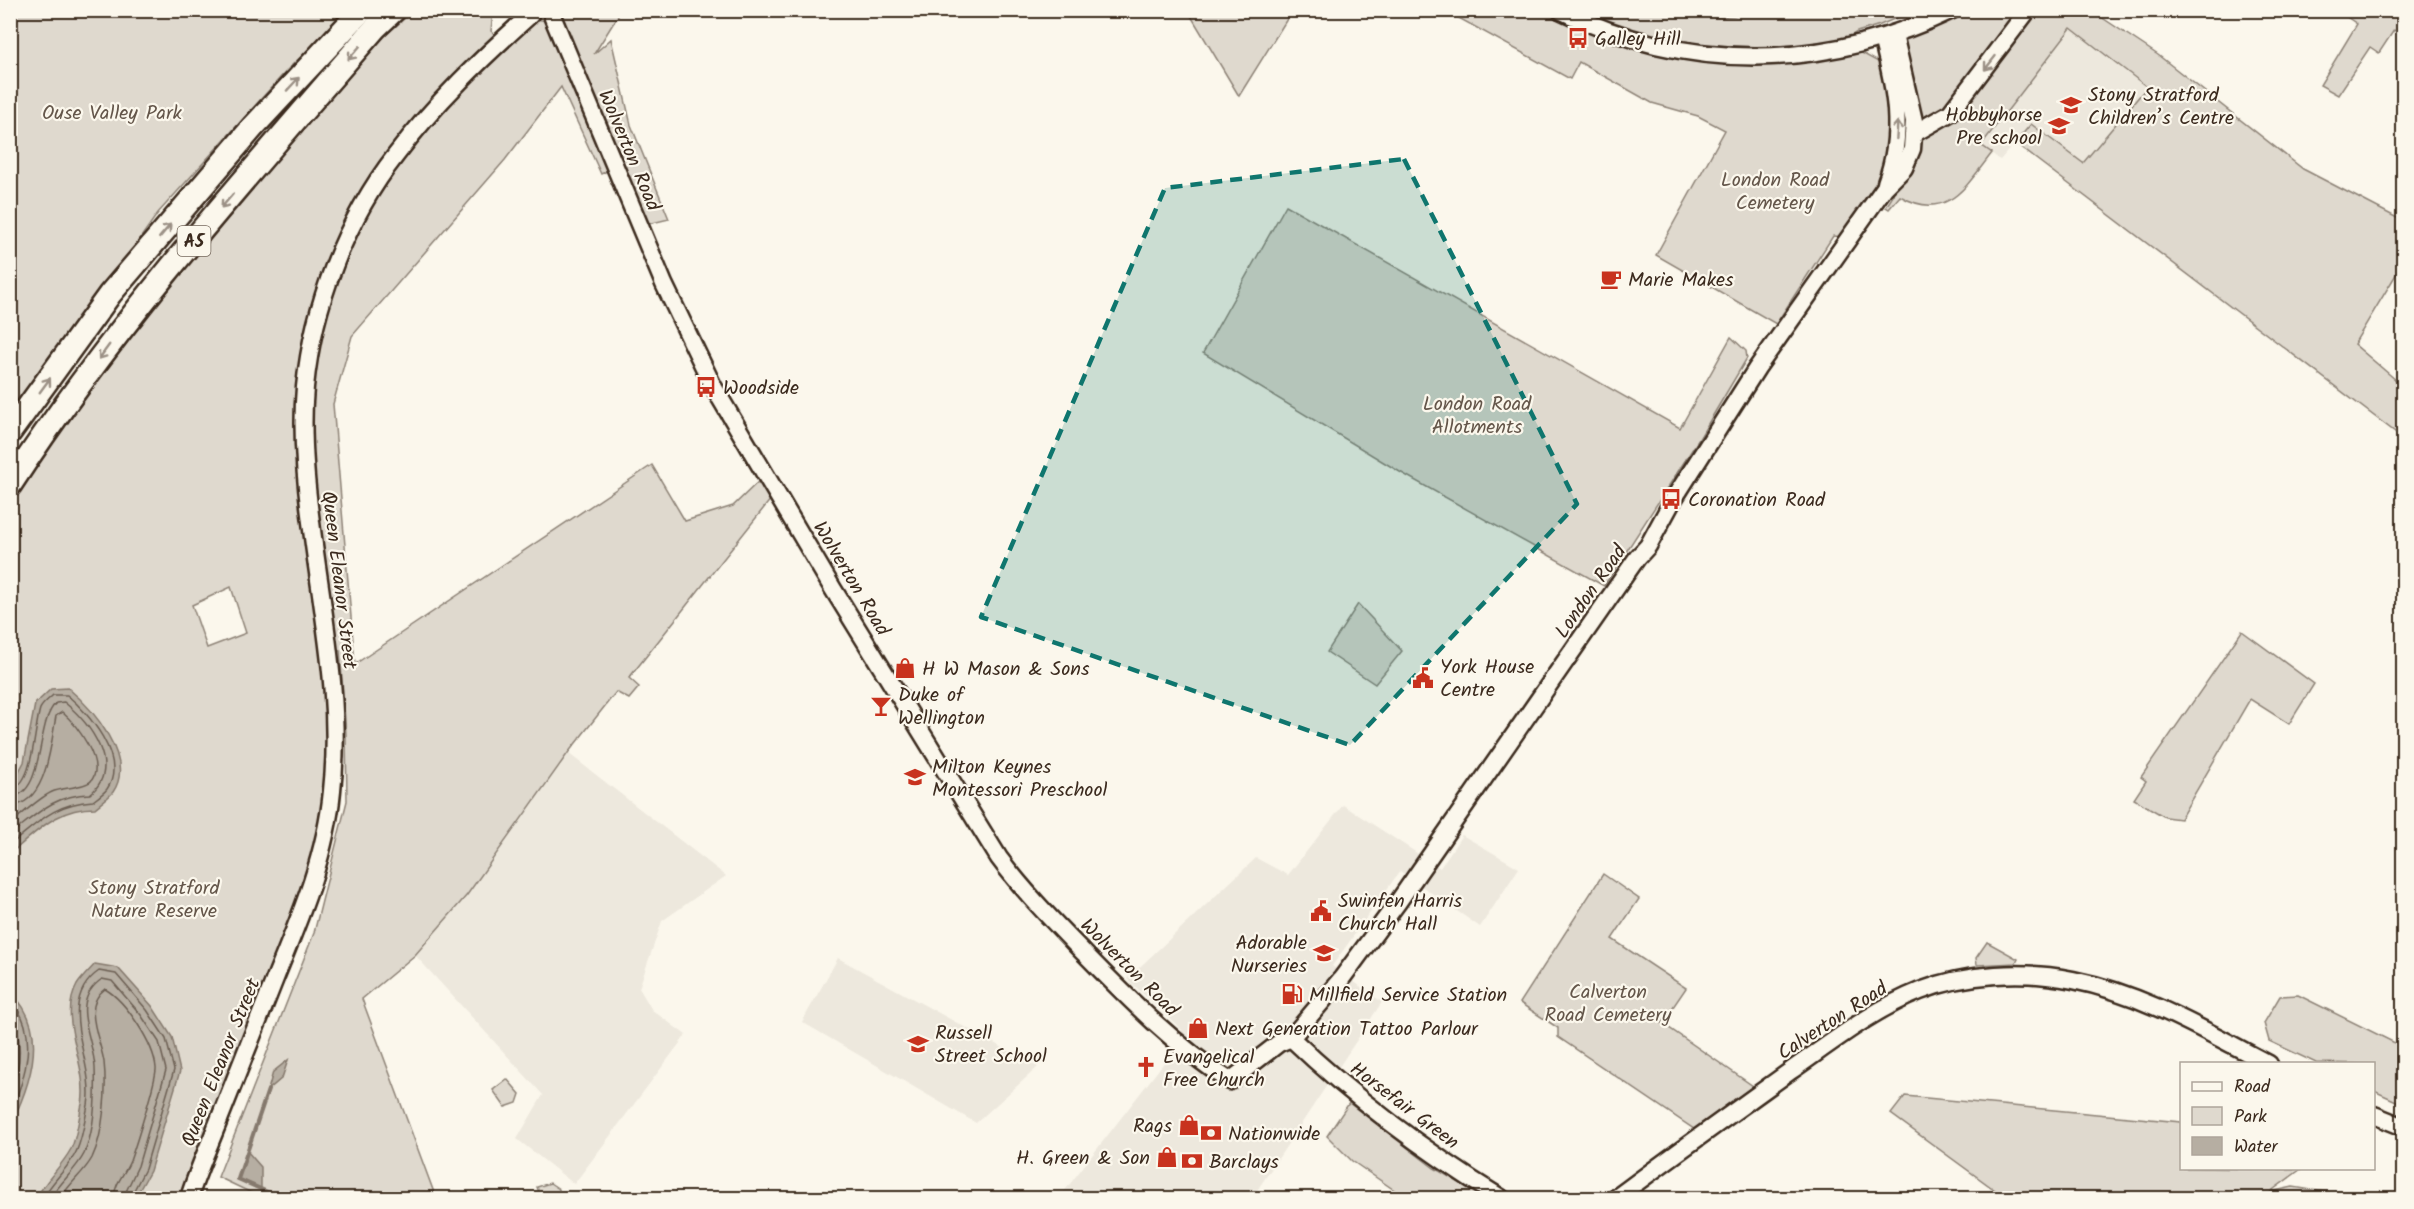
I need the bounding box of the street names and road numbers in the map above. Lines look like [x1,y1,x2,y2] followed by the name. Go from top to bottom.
[588,85,669,217] street label: Wolverton Road
[178,226,210,256] road number: A5
[311,489,365,671] street label: Queen Eleanor Street
[803,515,898,644] street label: Wolverton Road
[1547,538,1636,646] street label: London Road
[1072,911,1186,1026] street label: Wolverton Road
[173,973,270,1152] street label: Queen Eleanor Street
[1772,973,1895,1069] street label: Calverton Road
[1342,1055,1465,1159] street label: Horsefair Green

